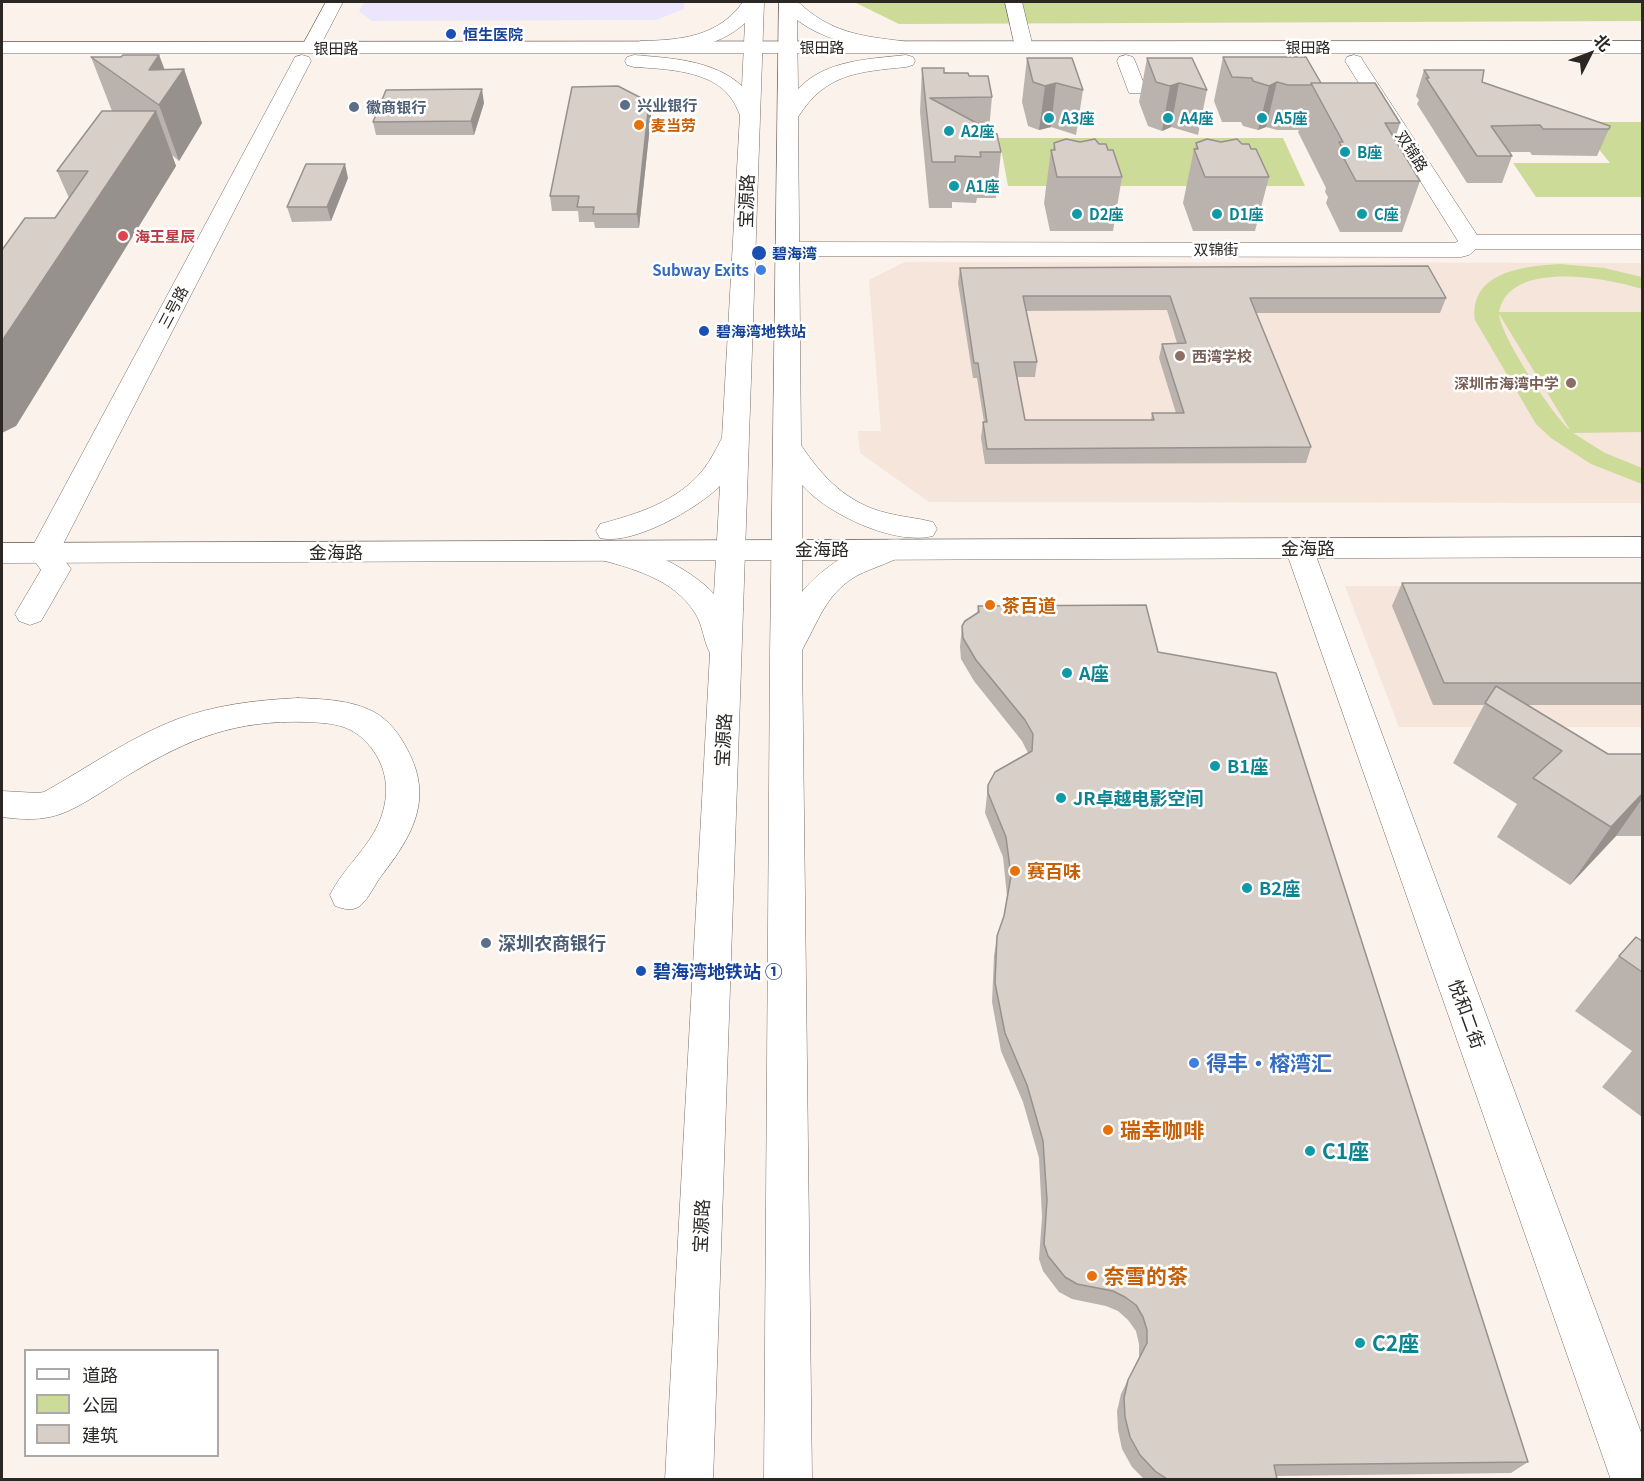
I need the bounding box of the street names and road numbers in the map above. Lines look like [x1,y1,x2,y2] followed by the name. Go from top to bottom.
[800,38,844,56] street label: 银田路
[1286,38,1330,56] street label: 银田路
[314,39,358,57] street label: 银田路
[1392,127,1432,175] street label: 双锦路
[734,174,758,228] street label: 宝源路
[1194,240,1238,258] street label: 双锦街
[154,283,192,331] street label: 三号路
[1281,537,1335,559] street label: 金海路
[795,538,849,560] street label: 金海路
[309,541,363,563] street label: 金海路
[711,712,735,768] street label: 宝源路
[1445,976,1489,1052] street label: 悦和二街
[689,1198,713,1254] street label: 宝源路

